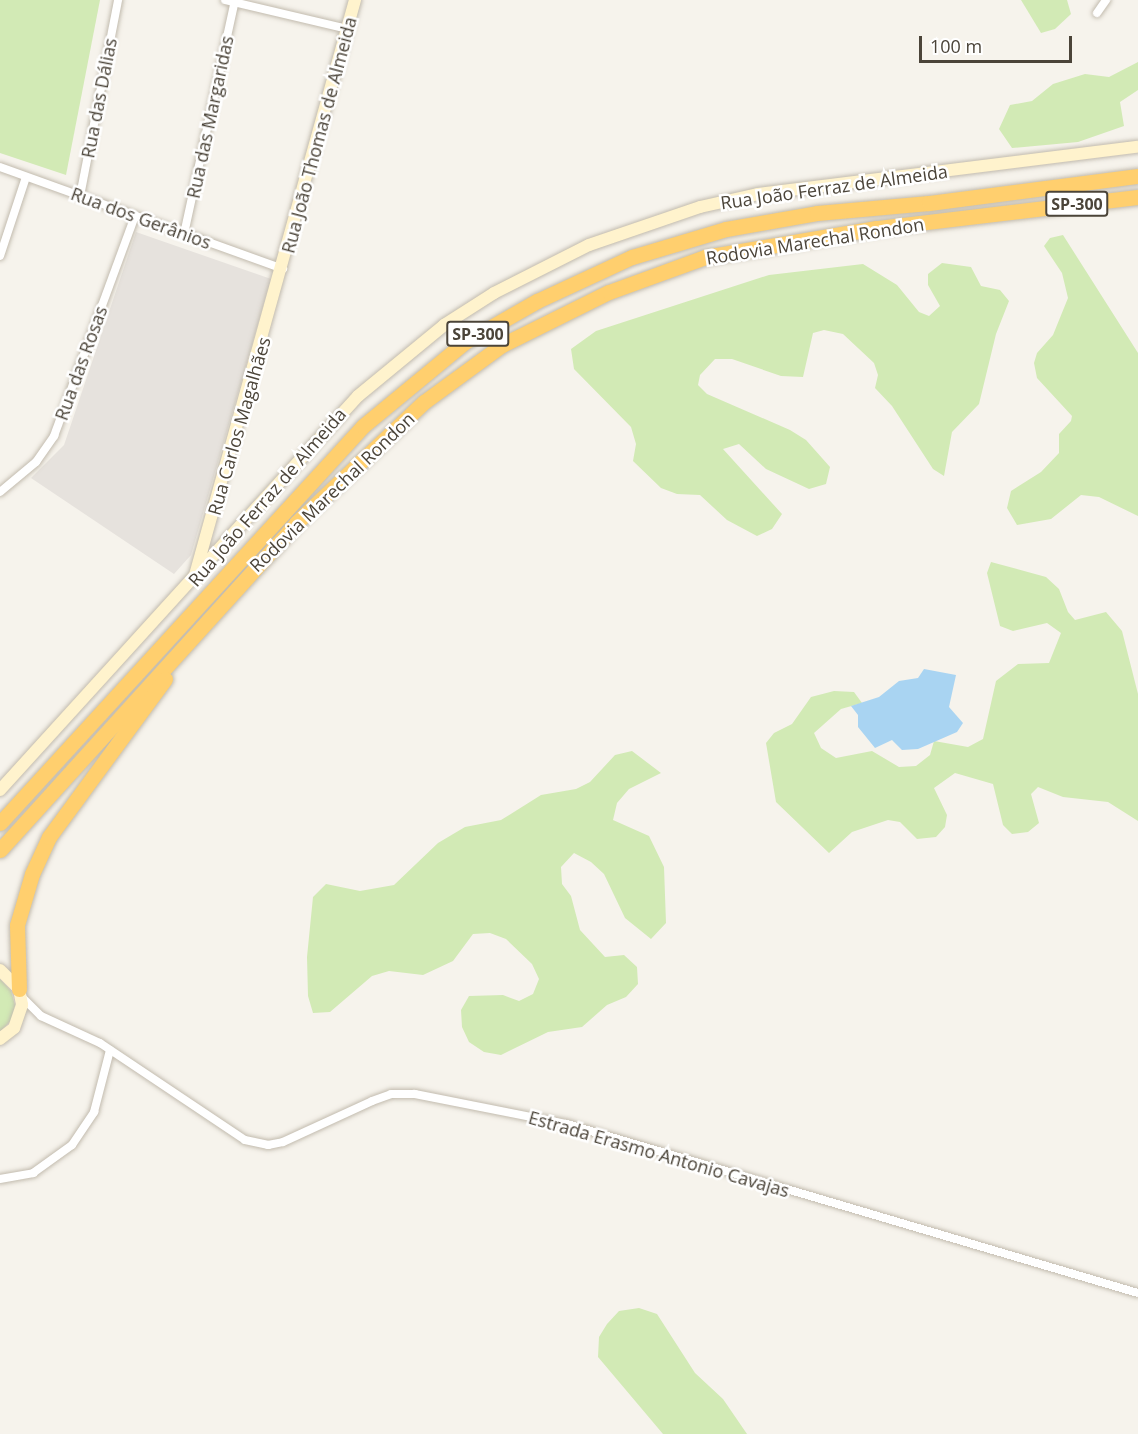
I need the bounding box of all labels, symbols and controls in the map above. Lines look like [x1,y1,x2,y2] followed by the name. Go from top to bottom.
[277,14,361,256] street label: Rua João Thomas de Almeida
[922,24,1075,62] scale bar
[182,34,238,200] street label: Rua das Margaridas
[930,34,982,58] text: 100 m
[77,36,121,160] street label: Rua das Dálias
[719,160,949,214] street label: Rua João Ferraz de Almeida
[68,183,214,253] street label: Rua dos Gerânios
[1044,191,1110,217] road number: SP-300
[704,213,926,269] street label: Rodovia Marechal Rondon
[50,303,112,423] street label: Rua das Rosas
[445,321,511,347] road number: SP-300
[203,334,275,518] street label: Rua Carlos Magalhães
[184,403,350,591] street label: Rua João Ferraz de Almeida
[245,408,419,576] street label: Rodovia Marechal Rondon
[526,1106,792,1202] street label: Estrada Erasmo Antonio Cavajas

